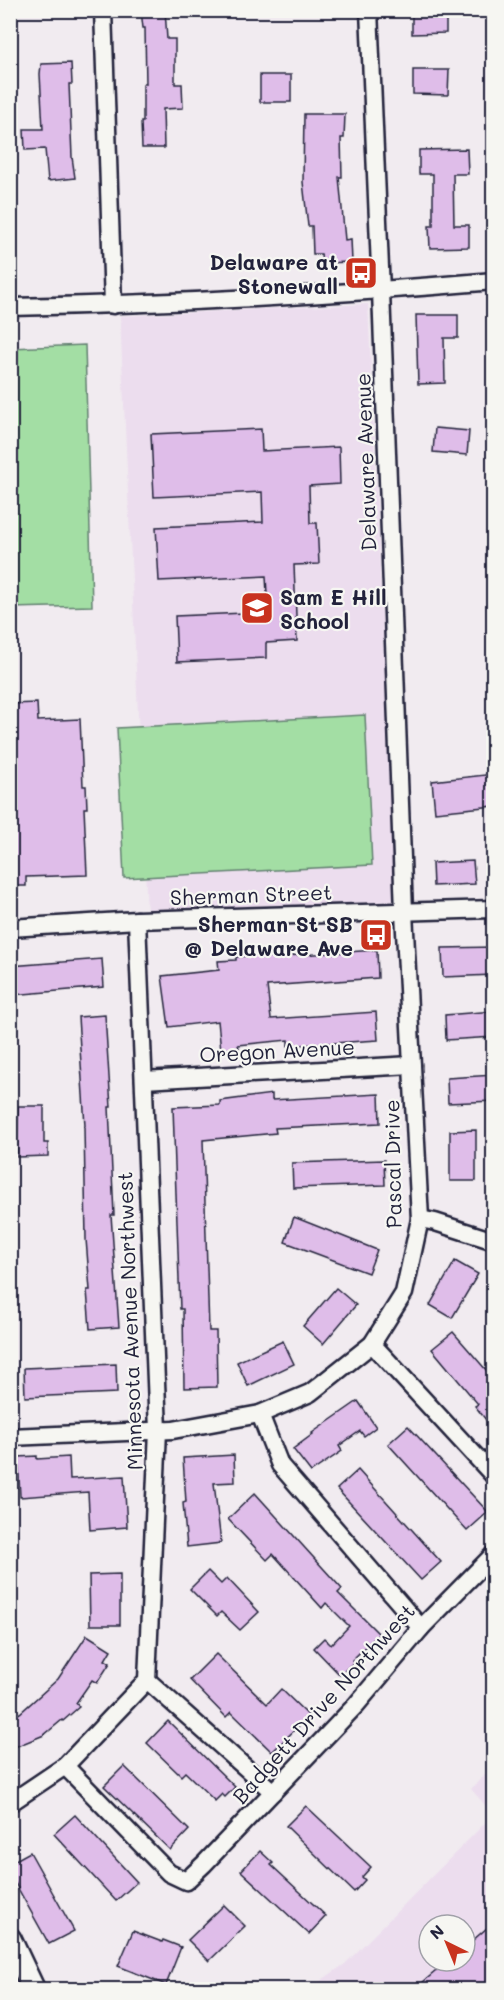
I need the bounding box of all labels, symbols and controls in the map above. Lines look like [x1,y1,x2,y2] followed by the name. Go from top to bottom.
[210,248,338,299] place label: Delaware at Stonewall
[343,255,379,291] bus stop icon: Delaware at Stonewall
[348,373,382,551] street label: Delaware Avenue
[280,583,387,634] place label: Sam E Hill School
[239,590,275,626] school or university icon: Sam E Hill School
[169,878,333,910] street label: Sherman Street
[184,910,353,961] place label: Sherman St SB @ Delaware Ave
[358,917,394,953] bus stop icon: Sherman St SB @ Delaware Ave
[198,1032,356,1068] street label: Oregon Avenue
[377,1099,407,1229] street label: Pascal Drive
[110,1171,148,1471] street label: Minnesota Avenue Northwest
[226,1597,420,1809] street label: Badgett Drive Northwest
[417,1913,477,1973] north arrow
[425,1920,448,1943] text: N

